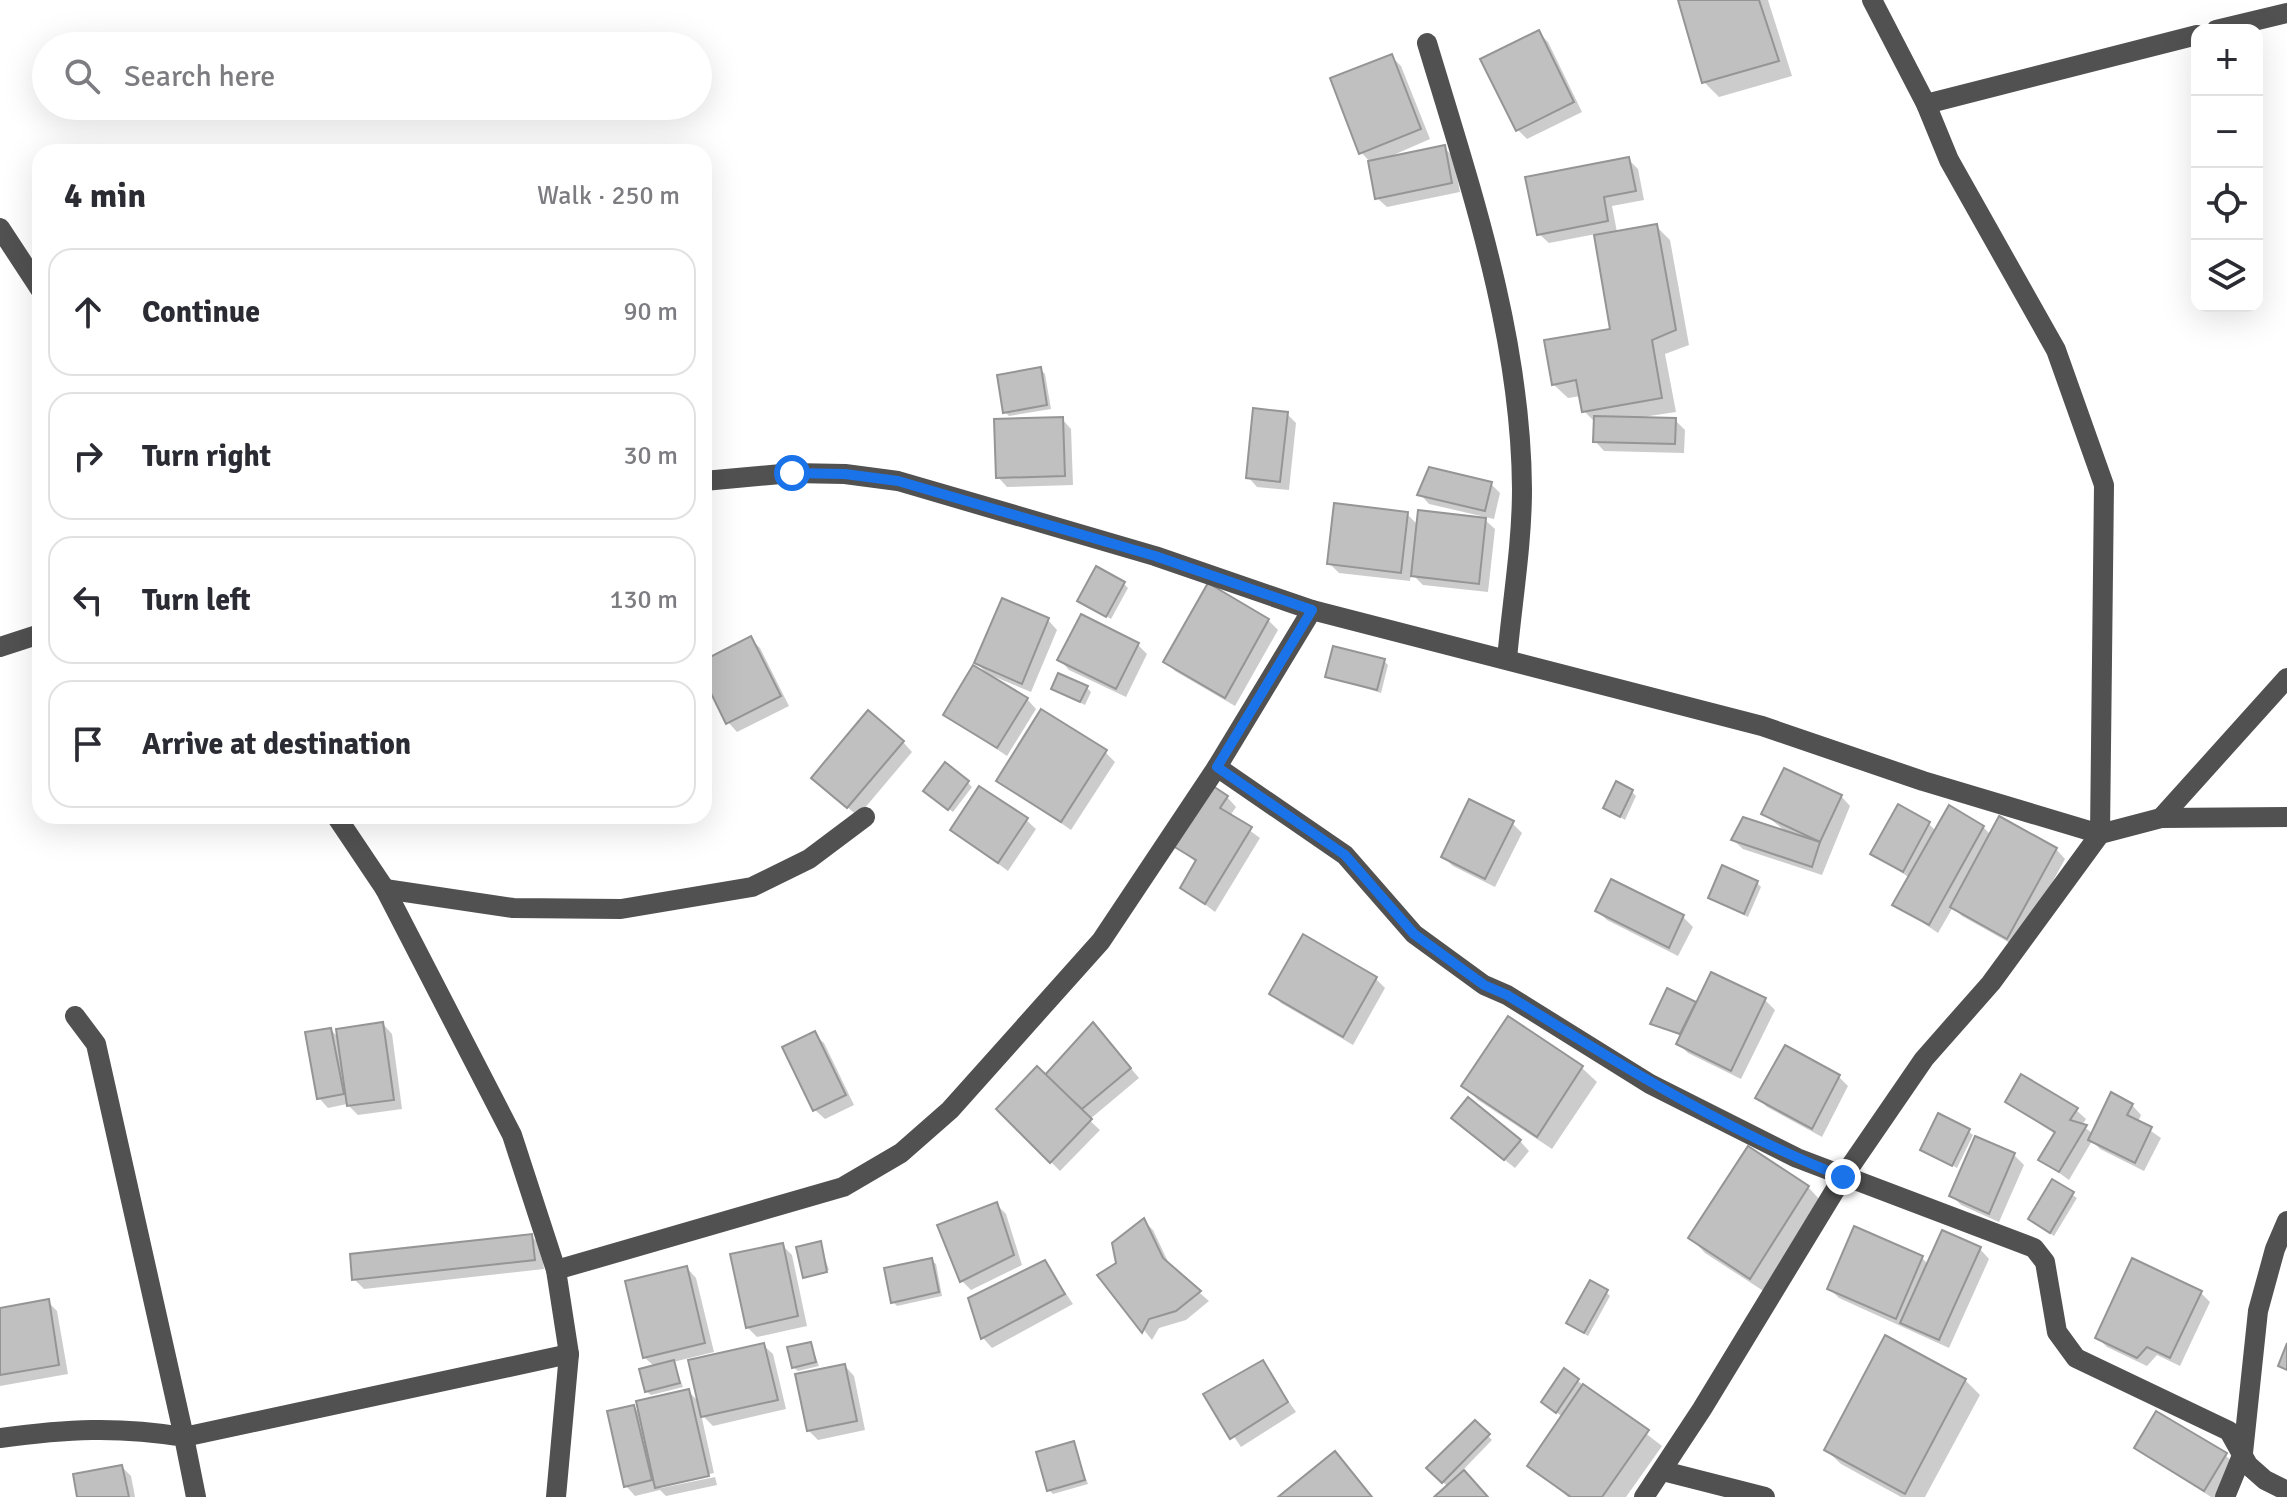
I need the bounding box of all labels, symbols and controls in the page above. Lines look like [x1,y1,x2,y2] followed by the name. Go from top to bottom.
[2191,24,2263,312] map controls
[2191,24,2263,96] button: +
[32,32,712,120] search box
[60,54,104,98] icon: search
[124,58,275,95] text: Search here
[2191,96,2263,168] button: −
[2191,168,2263,240] button: locate
[64,175,146,217] text: 4 min
[537,180,680,212] text: Walk · 250 m
[2191,240,2263,312] button: layers
[66,290,110,334] icon: ahead
[142,294,260,331] text: Continue
[623,296,678,328] text: 90 m
[66,434,110,478] icon: right
[142,438,271,475] text: Turn right
[623,440,678,472] text: 30 m
[774,455,810,491] route start
[66,578,110,622] icon: left
[142,582,251,619] text: Turn left
[609,584,678,616] text: 130 m
[66,722,110,766] icon: arrive
[142,726,411,763] text: Arrive at destination
[1825,1159,1861,1195] route end

